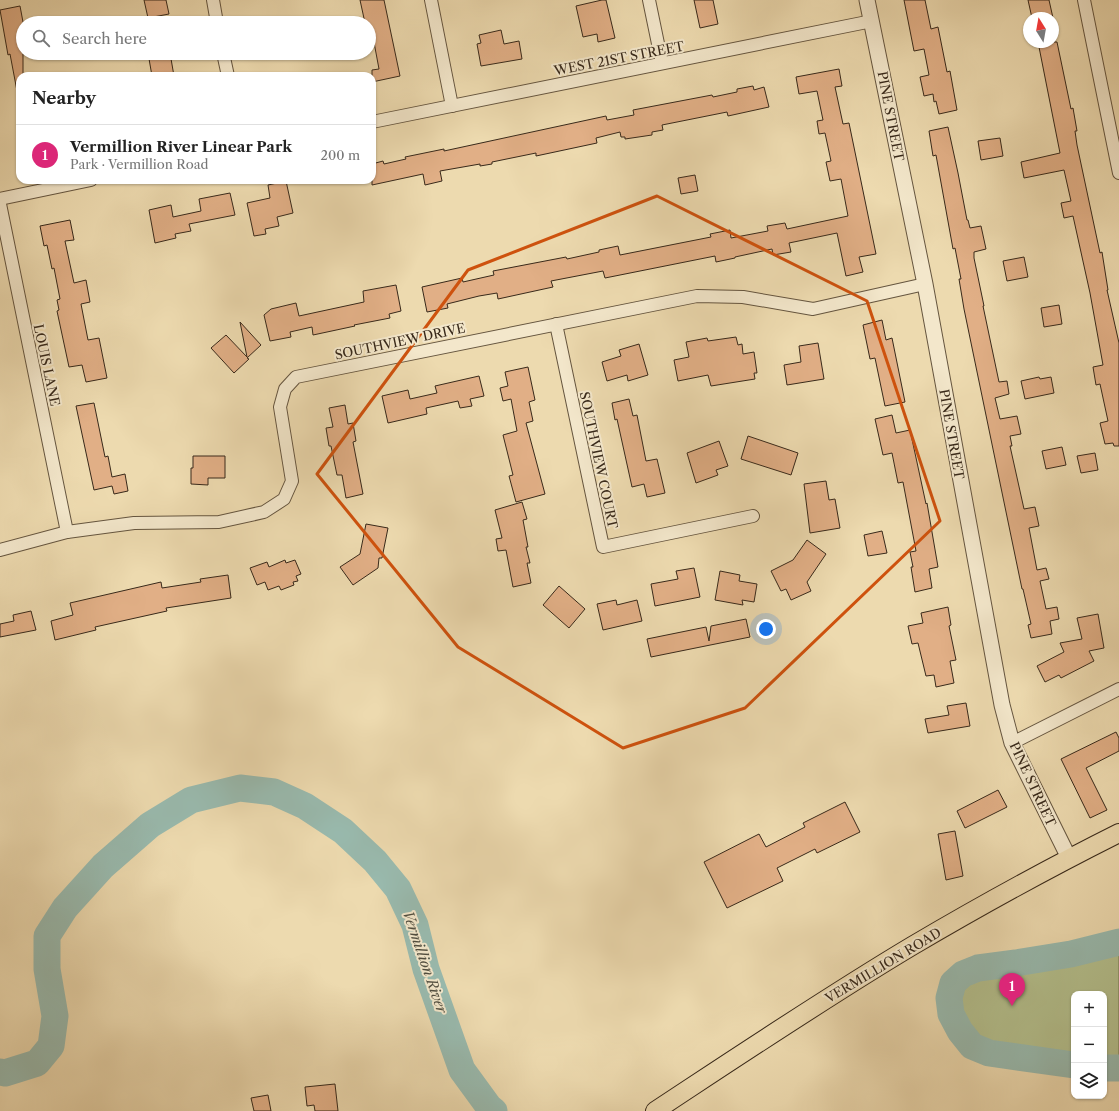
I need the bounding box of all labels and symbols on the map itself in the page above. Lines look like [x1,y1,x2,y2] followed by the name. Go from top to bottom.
[1023,12,1059,48] north arrow
[552,37,686,79] street label: WEST 21ST STREET
[874,70,908,163] street label: PINE STREET
[333,319,467,363] street label: SOUTHVIEW DRIVE
[31,323,63,407] street label: LOUIS LANE
[936,388,968,481] street label: PINE STREET
[577,390,621,530] street label: SOUTHVIEW COURT
[756,619,776,639] your location
[1006,739,1060,829] street label: PINE STREET
[399,908,452,1017] water label: Vermillion River
[821,924,944,1006] street label: VERMILLION ROAD
[999,973,1025,1006] pin: 1

